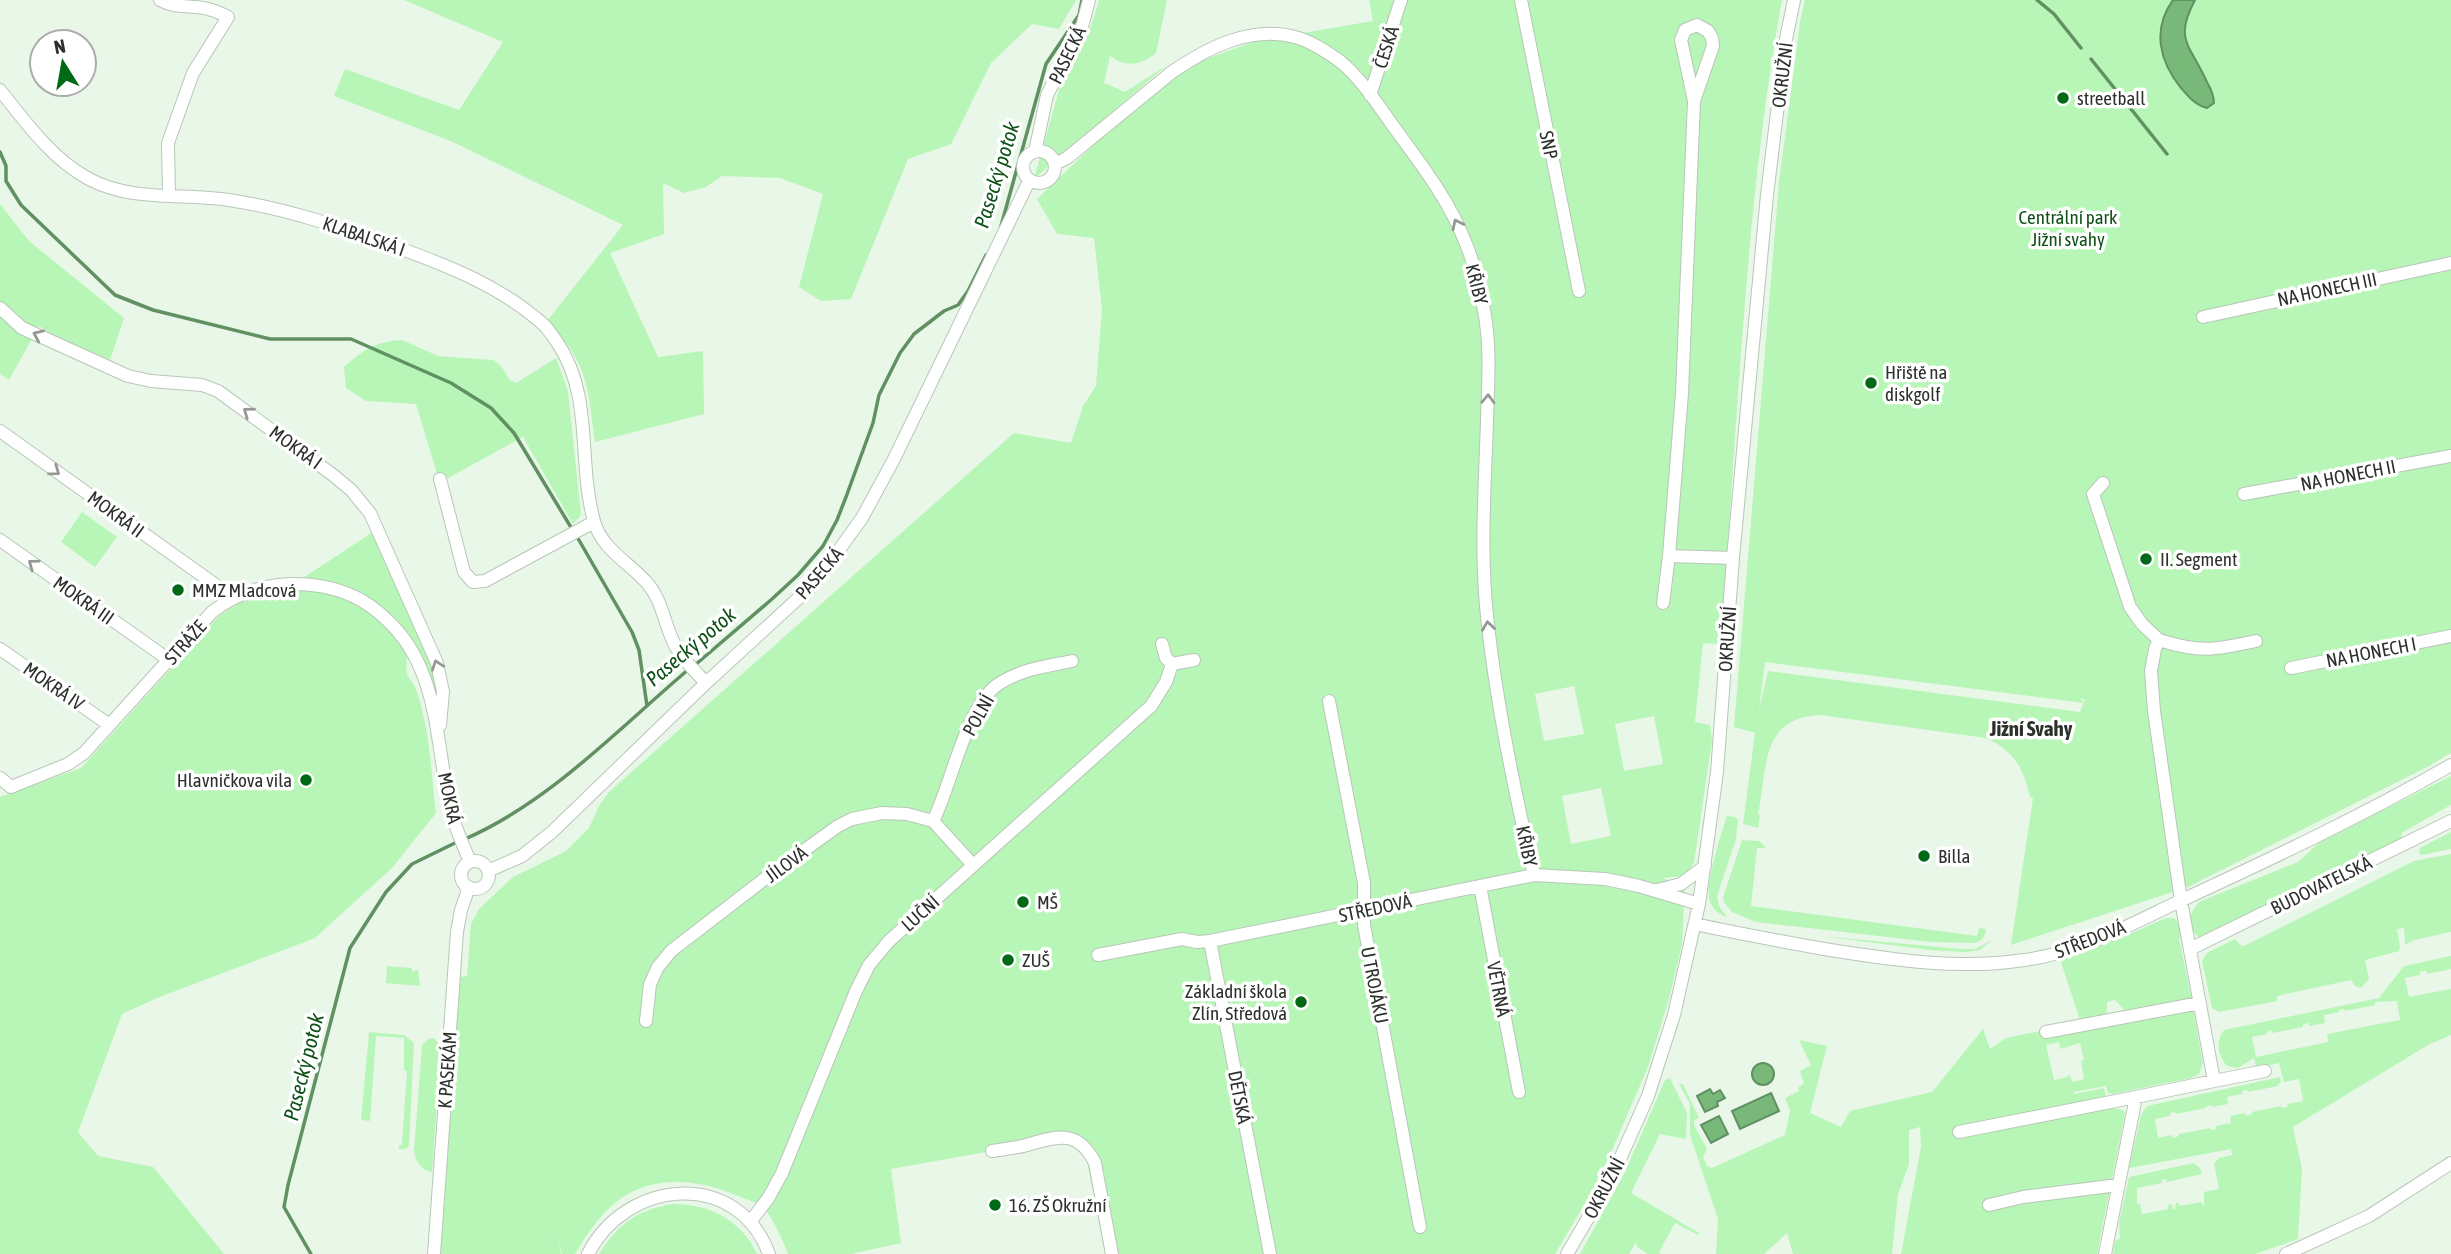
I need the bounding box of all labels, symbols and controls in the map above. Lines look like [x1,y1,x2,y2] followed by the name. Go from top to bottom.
[1044,22,1091,87] street label: PASECKÁ
[1369,22,1403,71] street label: ČESKÁ
[28,28,98,98] north arrow
[52,34,67,58] text: N
[1767,41,1797,109] street label: OKRUŽNÍ
[2077,87,2145,109] place label: streetball
[2055,90,2071,106] marker: streetball
[969,118,1024,231] water label: Pasecký potok
[1535,129,1563,161] street label: SNP
[2019,206,2118,250] park label: Centrální park Jižní svahy
[320,212,408,260] street label: KLABALSKÁ I
[1451,219,1465,231] one-way arrow
[1461,261,1493,307] street label: KŘIBY
[2275,268,2379,310] street label: NA HONECH III
[32,329,45,343] one-way arrow
[1885,361,1947,405] place label: Hřiště na diskgolf
[1863,375,1879,391] marker: Hřiště na diskgolf
[1480,393,1495,404] one-way arrow
[243,408,255,420] one-way arrow
[266,421,326,473] street label: MOKRÁ I
[2299,455,2397,495] street label: NA HONECH II
[47,463,60,475] one-way arrow
[84,486,148,542] street label: MOKRÁ II
[791,542,848,603] street label: PASECKÁ
[2160,548,2237,570] place label: II. Segment
[2138,551,2154,567] marker: II. Segment
[28,560,41,572] one-way arrow
[49,571,119,629] street label: MOKRÁ III
[192,579,296,601] place label: MMZ Mladcová
[170,582,186,598] marker: MMZ Mladcová
[641,601,741,691] water label: Pasecký potok
[1714,605,1740,673] street label: OKRUŽNÍ
[160,615,210,669] street label: STRÁŽE
[1481,620,1496,632] one-way arrow
[2324,632,2418,672] street label: NA HONECH I
[20,657,89,715] street label: MOKRÁ IV
[431,659,445,672] one-way arrow
[958,691,998,739] street label: POLNÍ
[1989,716,2073,740] district label: Jižní Svahy
[177,769,292,791] place label: Hlavničkova vila
[434,770,466,826] street label: MOKRÁ
[298,772,314,788] marker: Hlavničkova vila
[1512,824,1542,869] street label: KŘIBY
[761,841,812,887] street label: JÍLOVÁ
[1938,845,1970,867] place label: Billa
[1916,848,1932,864] marker: Billa
[2267,851,2376,919] street label: BUDOVATELSKÁ
[1337,889,1414,926] street label: STŘEDOVÁ
[897,890,943,936] street label: LUČNÍ
[1037,891,1058,913] place label: MŠ
[1015,894,1031,910] marker: MŠ
[2052,915,2129,962] street label: STŘEDOVÁ
[1357,945,1393,1025] street label: U TROJÁKU
[1022,949,1050,971] place label: ZUŠ
[1000,952,1016,968] marker: ZUŠ
[1483,960,1515,1019] street label: VĚTRNÁ
[1185,980,1287,1024] place label: Základní škola Zlín, Středová
[1293,994,1309,1010] marker: Základní škola Zlín, Středová
[278,1010,328,1123] water label: Pasecký potok
[433,1031,461,1109] street label: K PASEKÁM
[1224,1069,1256,1126] street label: DĚTSKÁ
[1579,1154,1629,1222] street label: OKRUŽNÍ
[1009,1194,1107,1216] place label: 16. ZŠ Okružní
[987,1197,1003,1213] marker: 16. ZŠ Okružní

